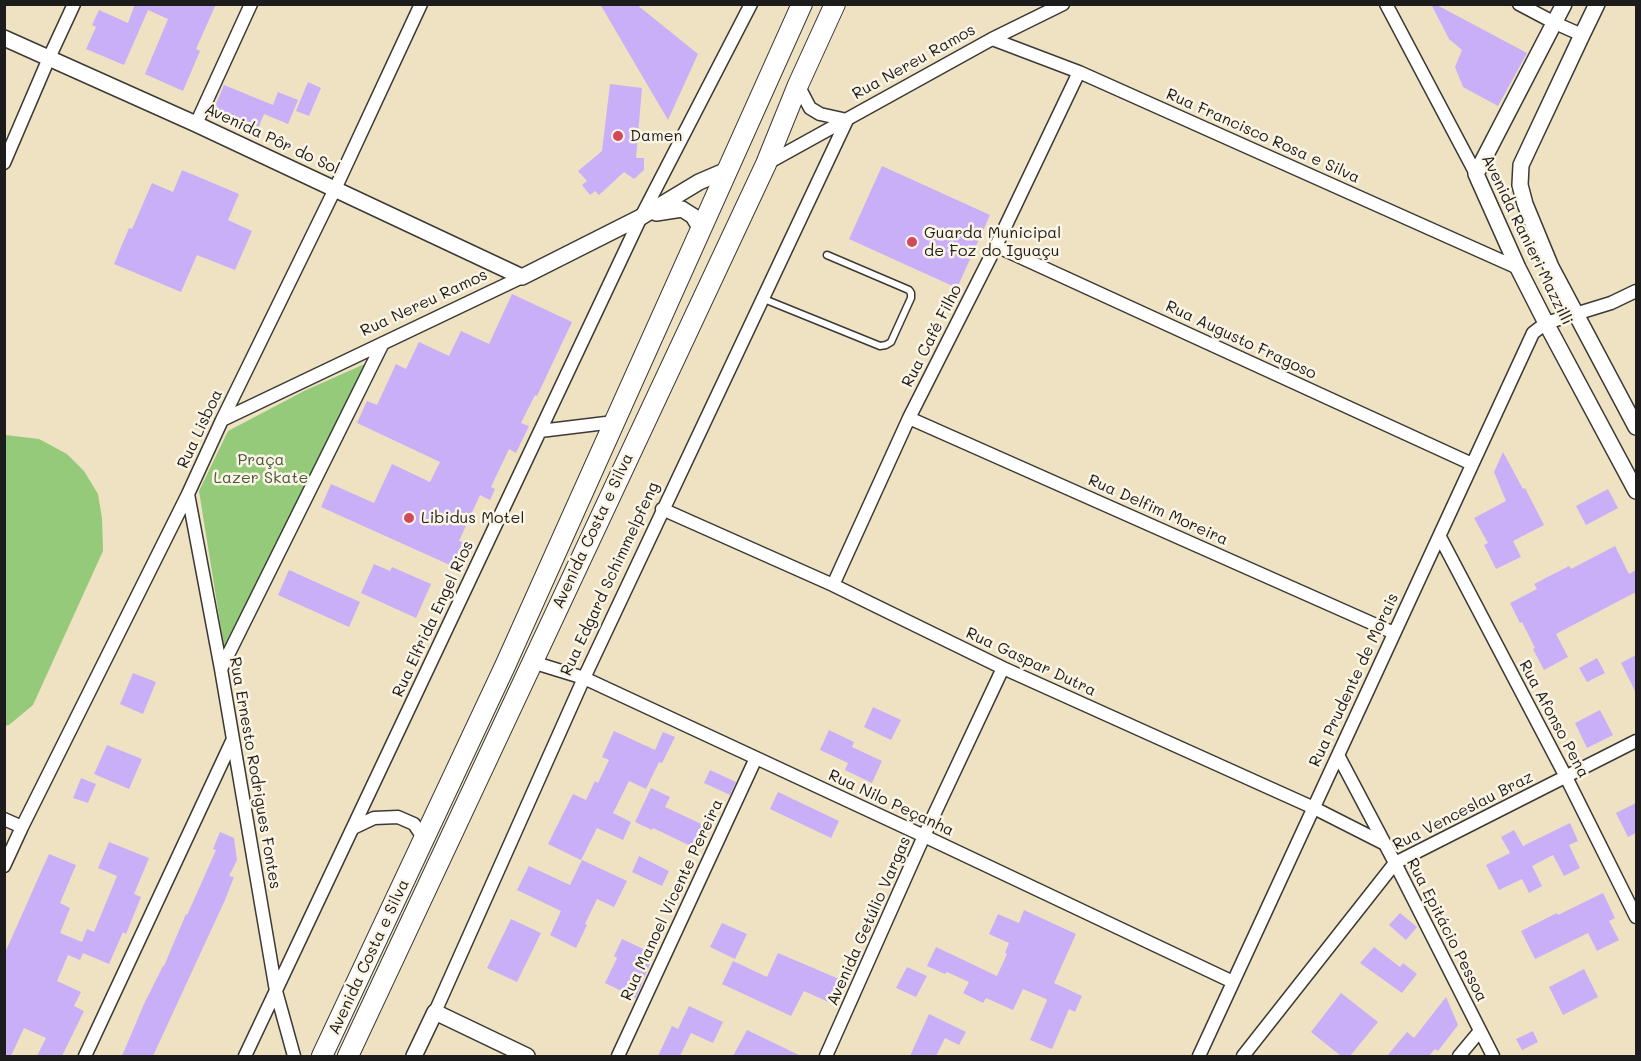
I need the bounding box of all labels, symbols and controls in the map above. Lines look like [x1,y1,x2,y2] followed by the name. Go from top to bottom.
[849,20,979,104] street label: Rua Nereu Ramos
[1163,85,1363,187] street label: Rua Francisco Rosa e Silva
[202,99,342,179] street label: Avenida Pôr do Sol
[630,126,682,146] place label: Damen
[611,129,625,143] marker: Damen
[1477,152,1577,328] street label: Avenida Ranieri Mazzilli
[924,223,1061,261] place label: Guarda Municipal de Foz do Iguaçu
[905,235,919,249] marker: Guarda Municipal de Foz do Iguaçu
[357,265,491,341] street label: Rua Nereu Ramos
[898,282,966,390] street label: Rua Café Filho
[1162,297,1320,383] street label: Rua Augusto Fragoso
[173,387,227,471] street label: Rua Lisboa
[214,450,308,488] park label: Praça Lazer Skate
[549,450,637,612] street label: Avenida Costa e Silva
[1085,471,1231,549] street label: Rua Delfim Moreira
[557,479,663,679] street label: Rua Edgard Schimmelpfeng
[421,508,524,528] place label: Libidus Motel
[402,511,416,525] marker: Libidus Motel
[388,538,478,700] street label: Rua Elfrida Engel Rios
[1305,590,1403,770] street label: Rua Prudente de Morais
[963,623,1099,701] street label: Rua Gaspar Dutra
[225,656,285,890] street label: Rua Ernesto Rodrigues Fontes
[1515,657,1593,781] street label: Rua Afonso Pena
[825,765,957,841] street label: Rua Nilo Peçanha
[1390,767,1536,855] street label: Rua Venceslau Braz
[617,796,727,1004] street label: Rua Manoel Vicente Pereira
[823,833,915,1009] street label: Avenida Getúlio Vargas
[1402,855,1492,1005] street label: Rua Epitácio Pessoa
[325,876,413,1038] street label: Avenida Costa e Silva

